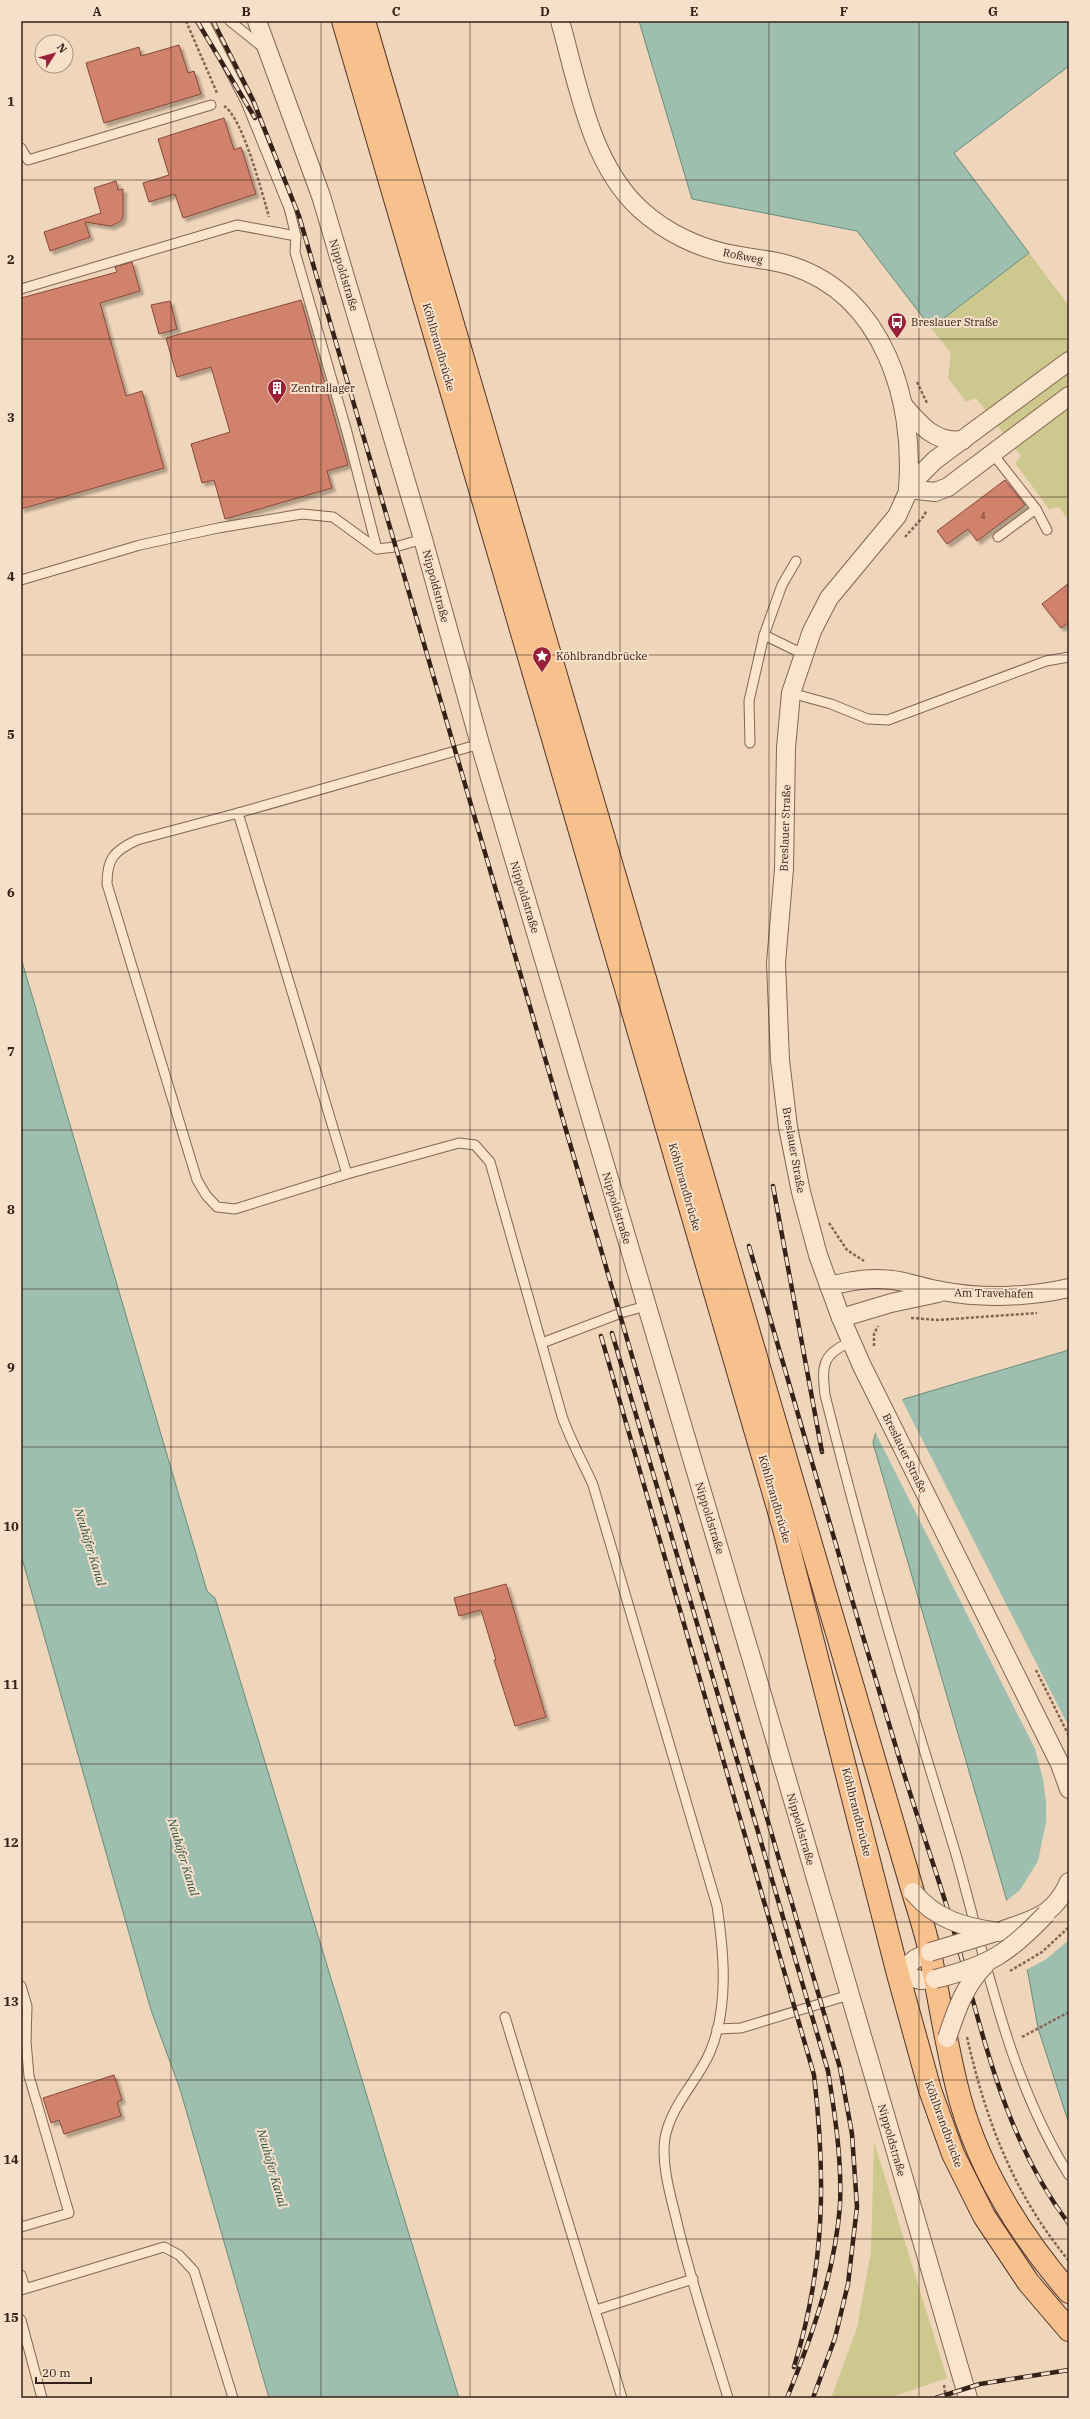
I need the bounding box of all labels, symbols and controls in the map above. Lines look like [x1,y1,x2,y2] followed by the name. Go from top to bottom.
[92,3,102,20] text: A
[241,3,251,20] text: B
[392,3,401,20] text: C
[540,3,550,20] text: D
[690,3,698,20] text: E
[840,3,848,20] text: F
[988,3,998,20] text: G
[34,34,74,74] north arrow
[54,40,70,56] text: N
[7,93,15,110] text: 1
[326,237,362,313] street label: Nippoldstraße
[722,245,764,267] street label: Roßweg
[7,251,15,268] text: 2
[420,301,458,393] street label: Köhlbrandbrücke
[886,311,908,339] bus stop icon: Breslauer Straße
[911,315,998,329] place label: Breslauer Straße
[266,377,288,405] building icon: Zentrallager
[291,381,355,395] place label: Zentrallager
[7,409,15,426] text: 3
[980,510,986,521] house number: 4
[420,548,452,624] street label: Nippoldstraße
[7,568,15,585] text: 4
[531,645,553,673] place icon: Köhlbrandbrücke
[556,649,647,663] place label: Köhlbrandbrücke
[7,726,15,743] text: 5
[776,784,794,872] street label: Breslauer Straße
[507,859,543,935] street label: Nippoldstraße
[7,884,15,901] text: 6
[7,1043,15,1060] text: 7
[780,1106,808,1194] street label: Breslauer Straße
[666,1141,704,1233] street label: Köhlbrandbrücke
[599,1170,635,1246] street label: Nippoldstraße
[7,1201,15,1218] text: 8
[954,1285,1034,1301] street label: Am Travehafen
[7,1359,15,1376] text: 9
[880,1411,930,1495] street label: Breslauer Straße
[756,1453,794,1545] street label: Köhlbrandbrücke
[692,1480,728,1556] street label: Nippoldstraße
[71,1505,110,1588] water label: Neuhöfer Kanal
[3,1518,19,1535] text: 10
[3,1676,19,1693] text: 11
[839,1766,875,1858] street label: Köhlbrandbrücke
[784,1791,818,1867] street label: Nippoldstraße
[164,1815,203,1898] water label: Neuhöfer Kanal
[3,1834,19,1851] text: 12
[3,1993,19,2010] text: 13
[922,2079,966,2169] street label: Köhlbrandbrücke
[875,2102,909,2178] street label: Nippoldstraße
[254,2126,291,2209] water label: Neuhöfer Kanal
[3,2151,19,2168] text: 14
[3,2309,19,2326] text: 15
[36,2359,91,2385] scale bar
[42,2365,71,2380] text: 20 m

